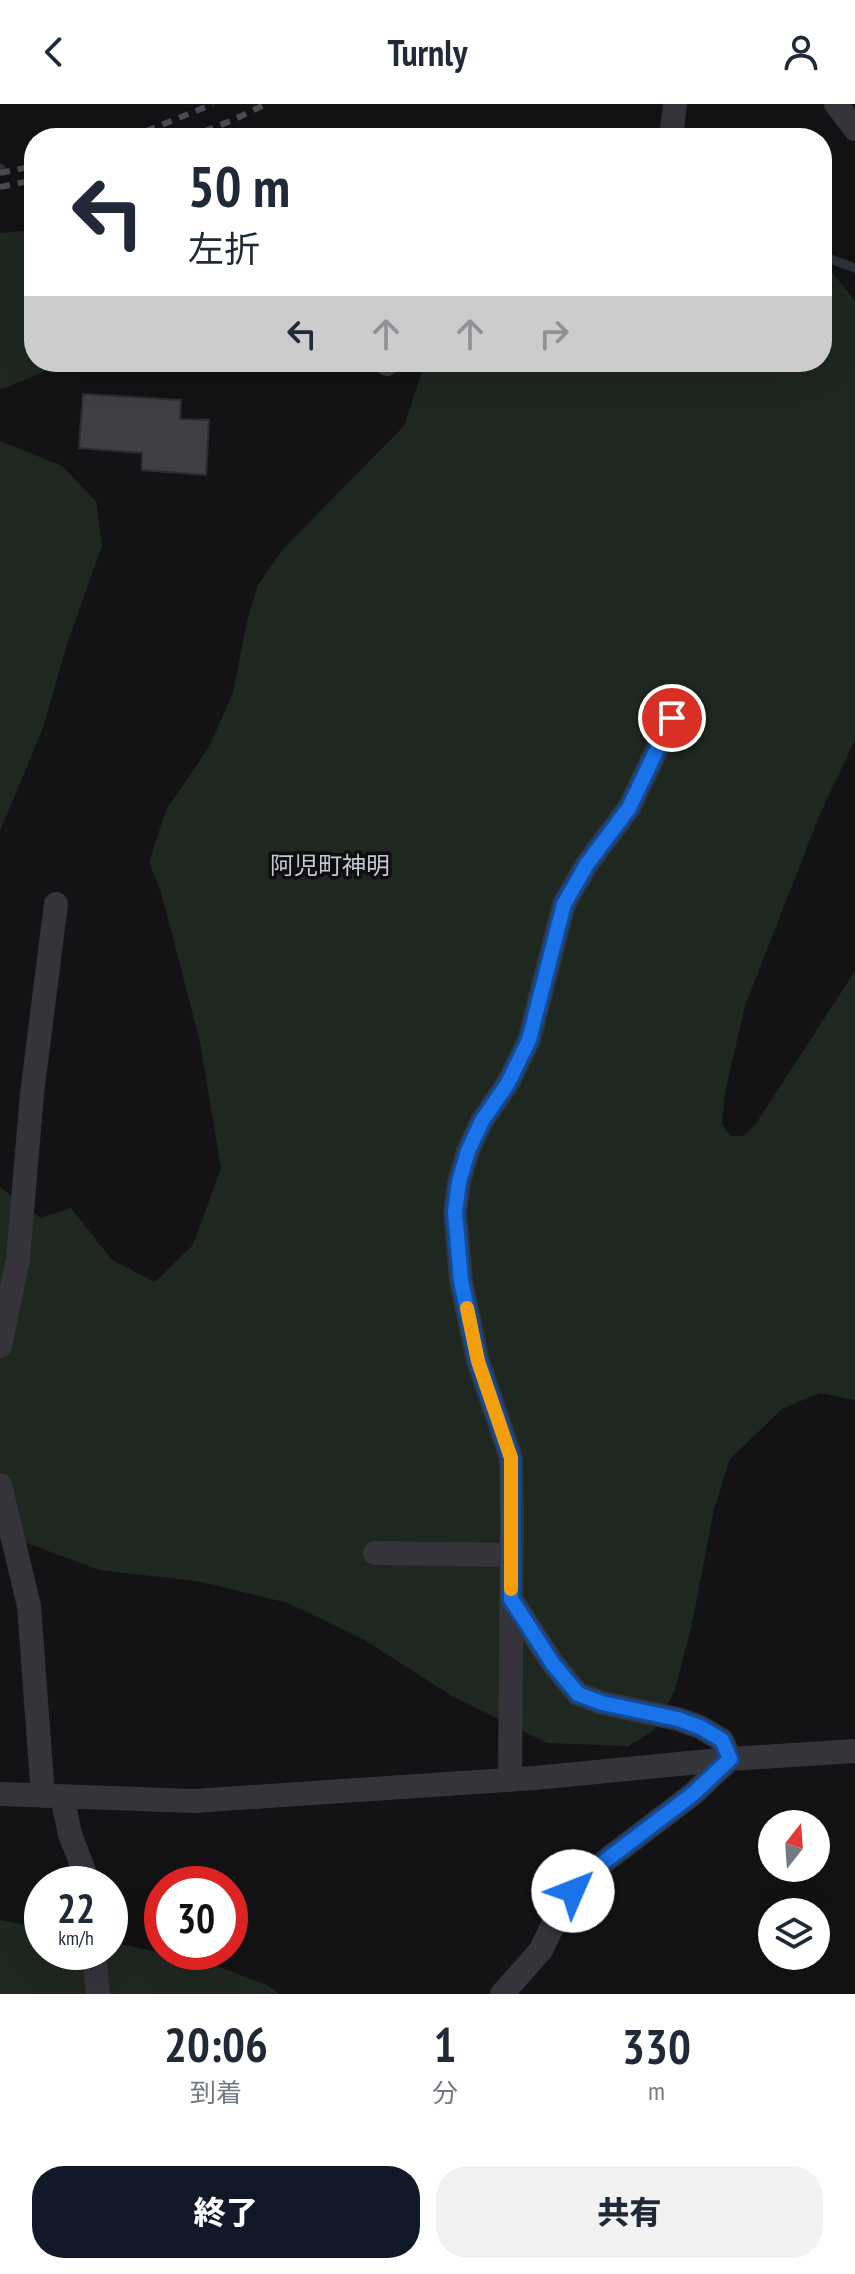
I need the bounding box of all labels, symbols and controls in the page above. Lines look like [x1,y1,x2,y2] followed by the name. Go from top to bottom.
[388,29,467,76] text: Turnly
[32,30,76,74] icon: back
[779,30,823,74] icon: person
[188,150,290,222] text: 50 m
[56,160,160,264] icon: left
[188,225,260,272] text: 左折
[280,312,324,356] icon: left
[364,312,408,356] icon: ahead
[448,312,492,356] icon: ahead
[532,312,576,356] icon: right
[638,684,706,752] pin
[650,696,694,740] icon: arrive
[270,850,390,881] district label: 阿児町神明
[758,1810,830,1882] north arrow
[758,1810,830,1970] map controls
[531,1849,615,1933] position arrow
[144,1866,248,1970] speed limit sign: 30
[57,1882,95,1934] text: 22
[758,1898,830,1970] button: layers
[58,1925,94,1951] text: km/h
[164,2013,268,2075] text: 20:06
[434,2013,456,2075] text: 1
[622,2015,691,2077] text: 330
[648,2074,665,2107] text: m
[190,2076,242,2109] text: 到着
[432,2076,458,2109] text: 分
[32,2166,420,2258] button: 終了
[436,2166,823,2258] button: 共有

